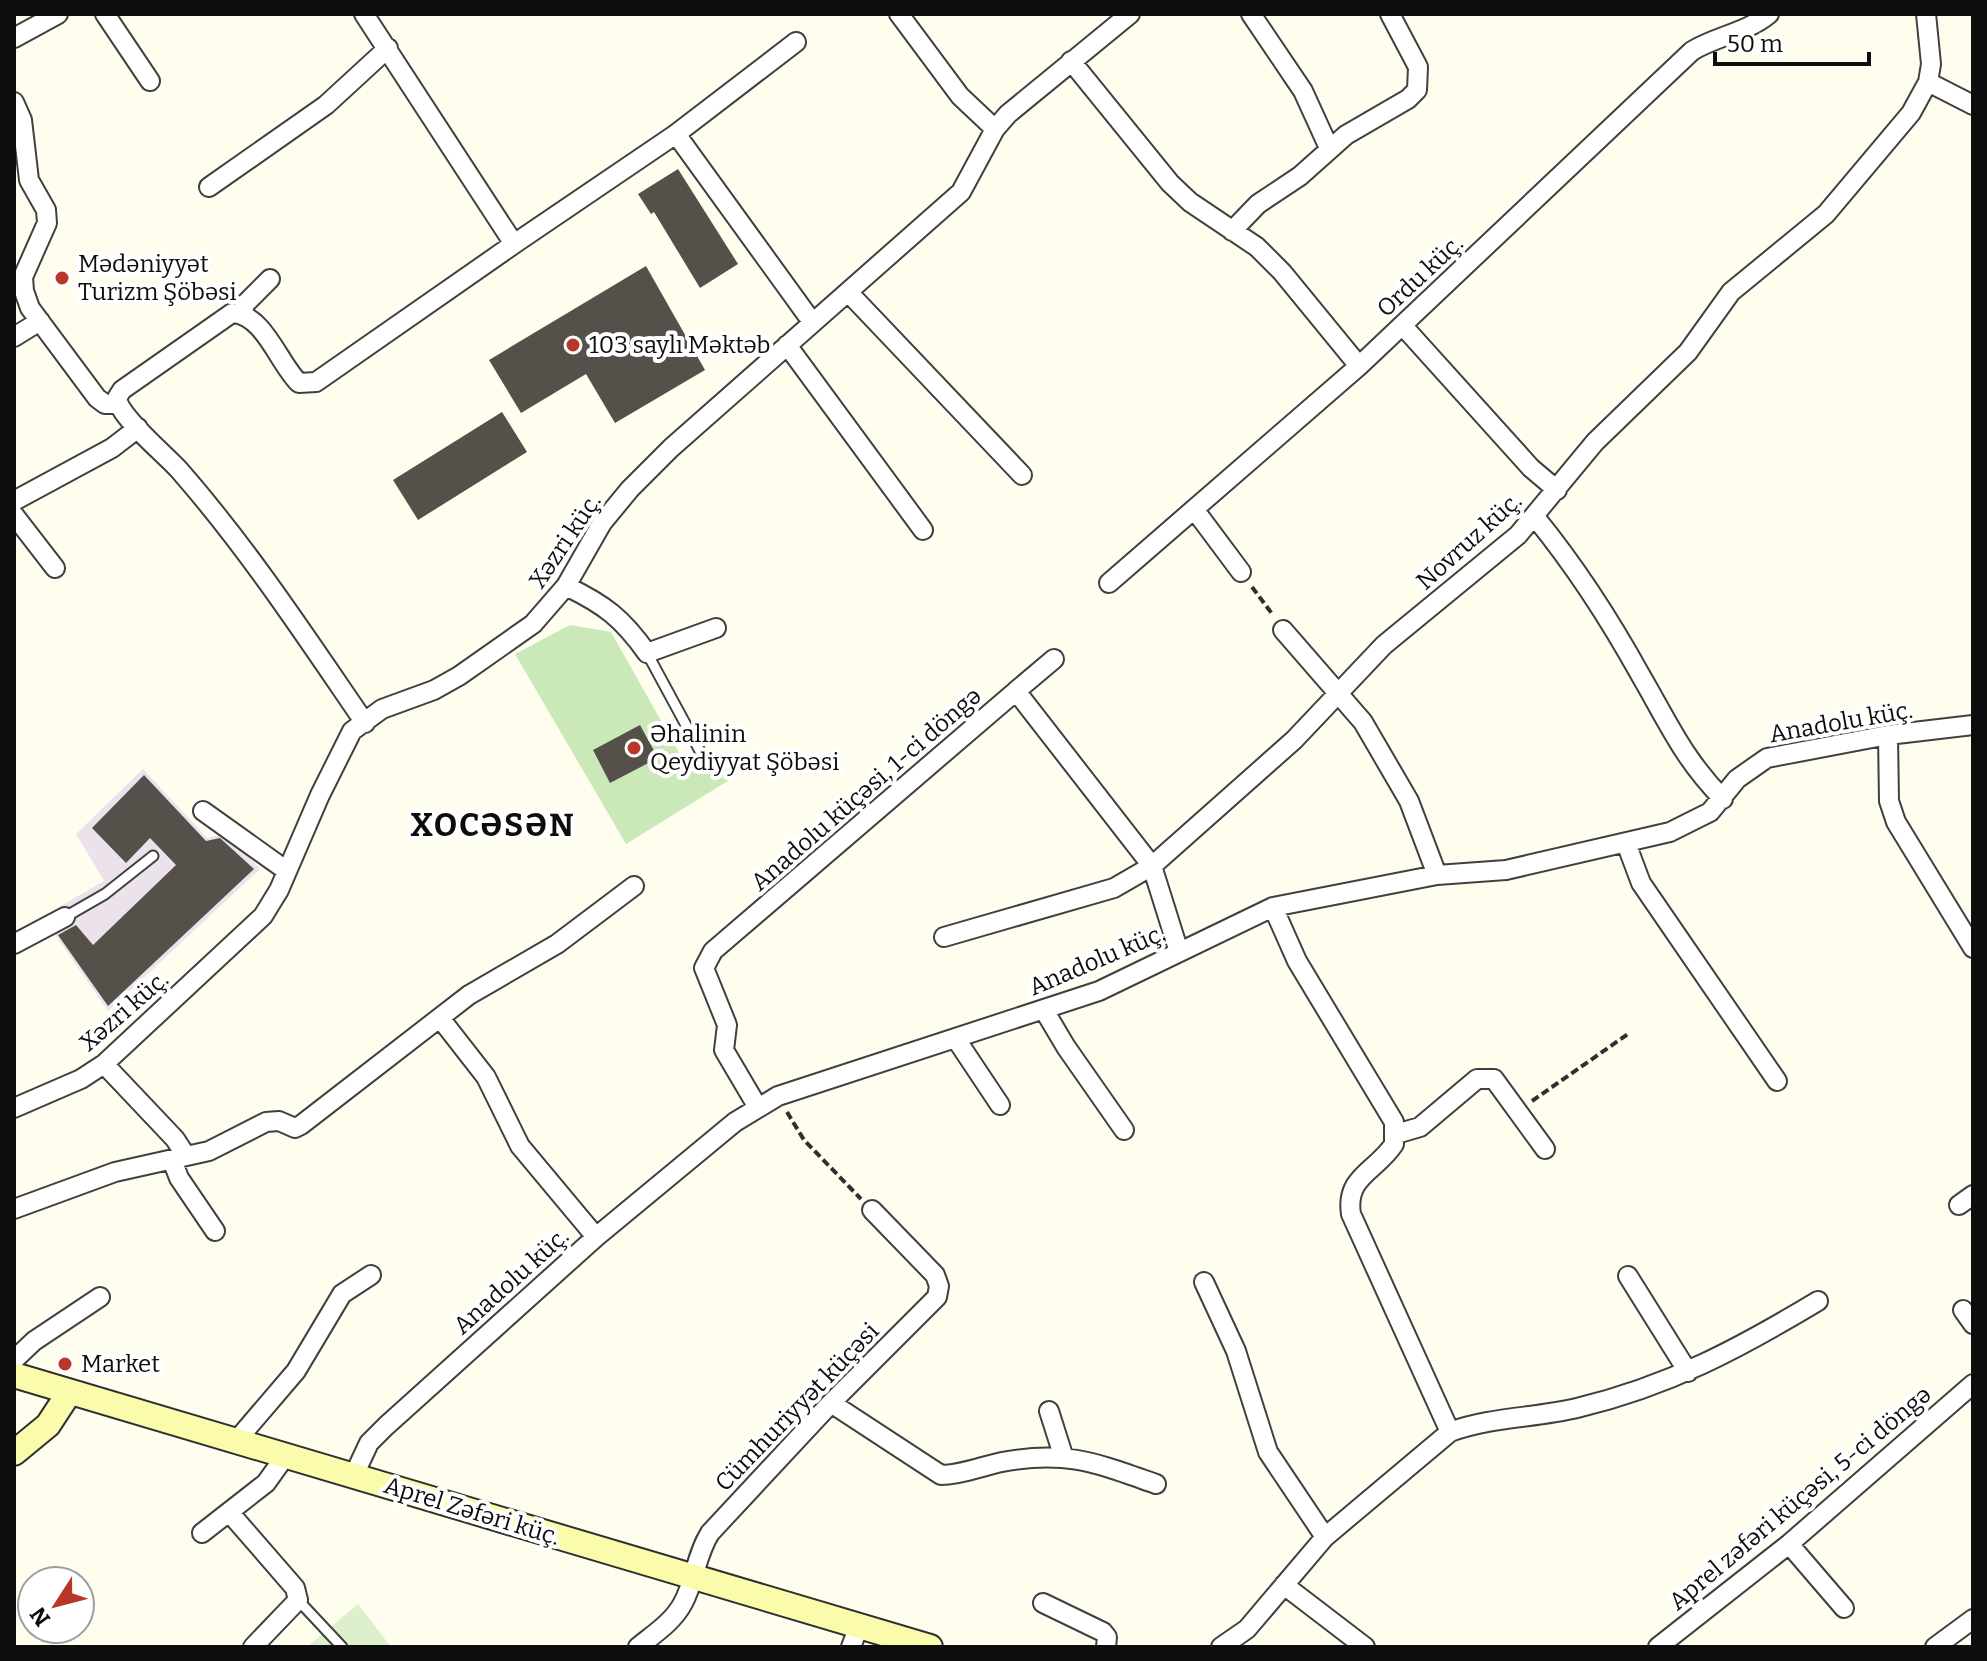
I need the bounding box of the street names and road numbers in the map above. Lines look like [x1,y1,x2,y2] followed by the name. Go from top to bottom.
[1371,229,1469,323] street label: Ordu küç.
[1411,487,1527,595] street label: Novruz küç.
[523,488,607,594] street label: Xəzri küç.
[745,681,987,897] street label: Anadolu küçəsi, 1-ci döngə
[1767,696,1915,748] street label: Anadolu küç.
[1025,919,1169,1001] street label: Anadolu küç.
[74,965,174,1057] street label: Xəzri küç.
[448,1222,574,1340] street label: Anadolu küç.
[709,1317,885,1497] street label: Cümhuriyyət küçəsi
[1663,1380,1937,1616] street label: Aprel zəfəri küçəsi, 5-ci döngə
[381,1471,563,1551] street label: Aprel Zəfəri küç.

